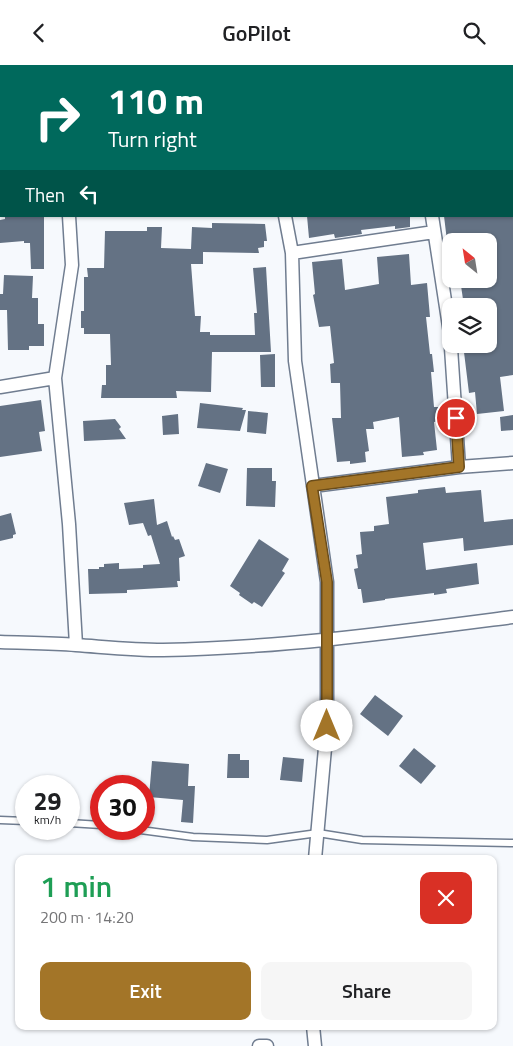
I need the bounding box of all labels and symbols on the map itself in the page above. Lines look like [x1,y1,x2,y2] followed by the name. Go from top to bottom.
[442,233,498,287] north arrow
[435,397,477,439] pin
[300,699,352,751] position arrow
[90,775,155,840] speed limit sign: 30

